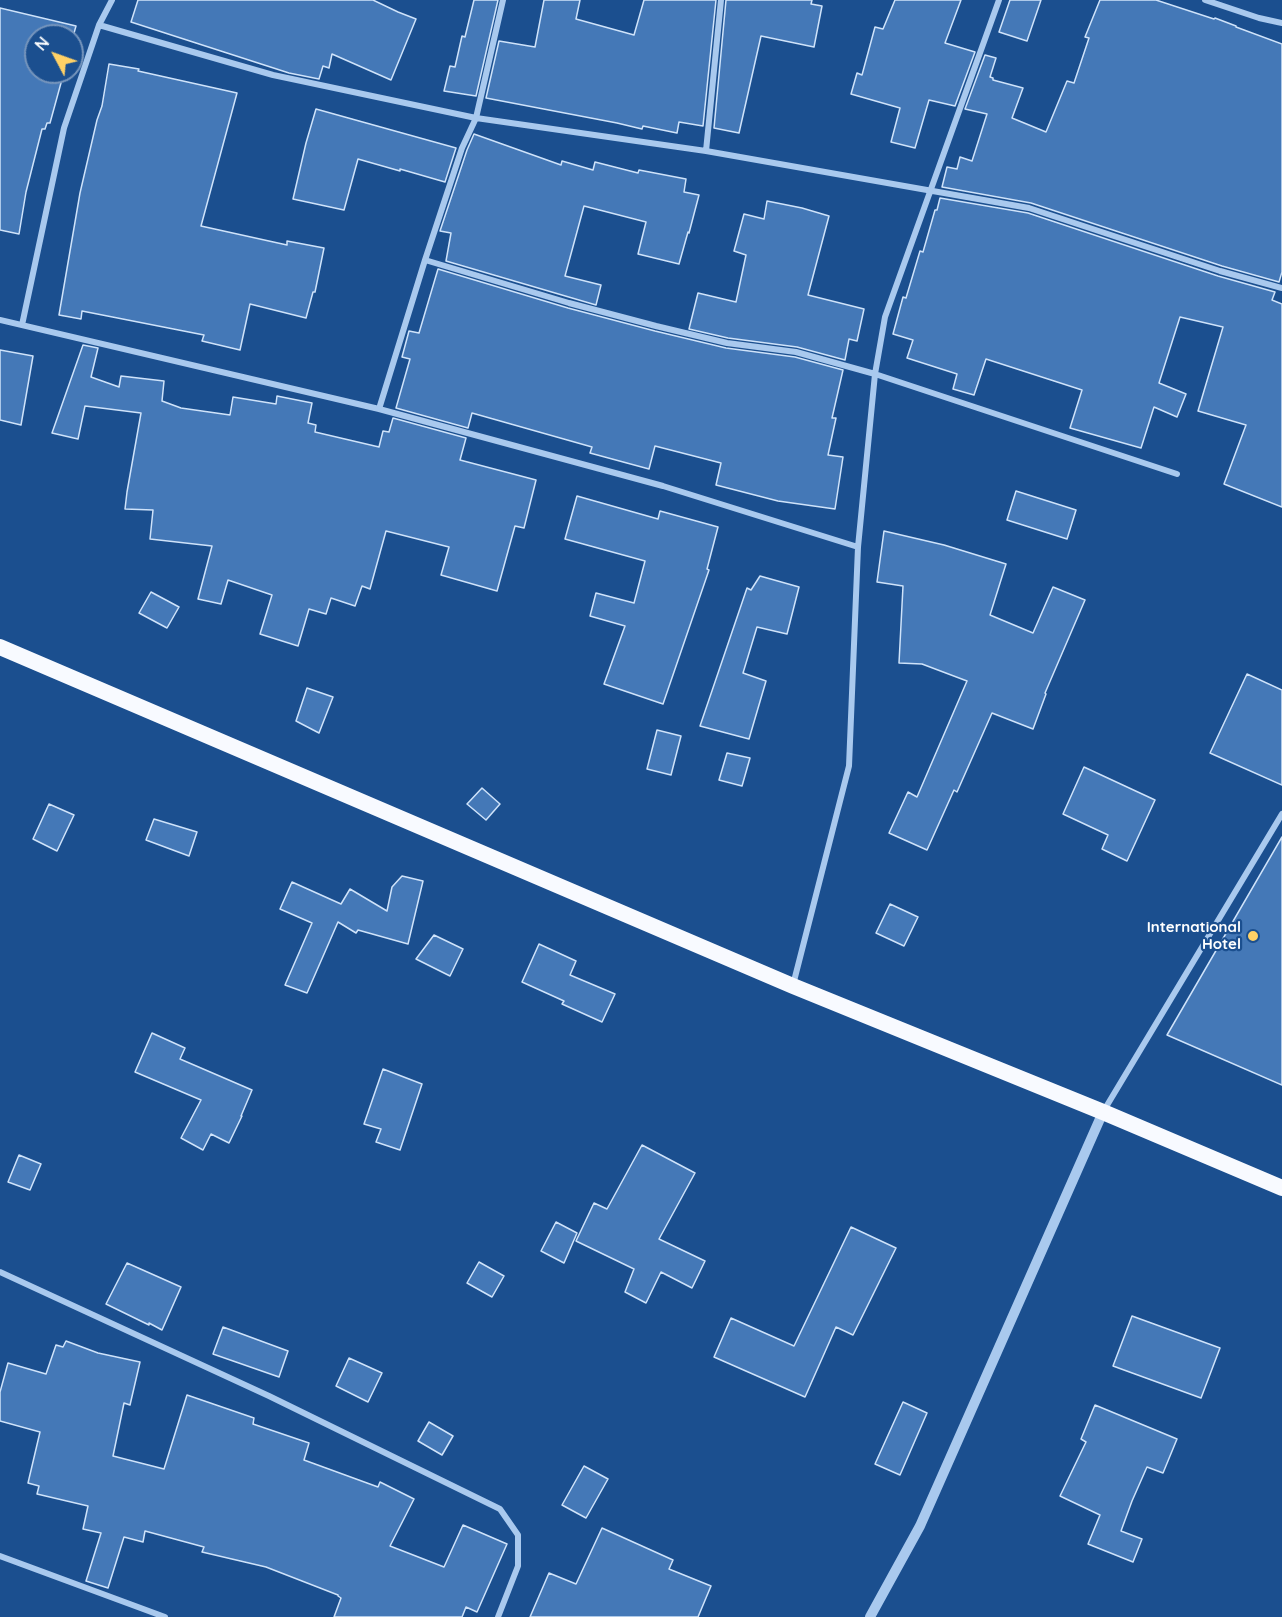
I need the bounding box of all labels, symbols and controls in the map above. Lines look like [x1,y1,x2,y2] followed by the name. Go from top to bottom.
[24,24,84,84] north arrow
[31,33,53,55] text: N
[1147,918,1241,953] place label: International Hotel
[1246,929,1260,943] marker: International Hotel

